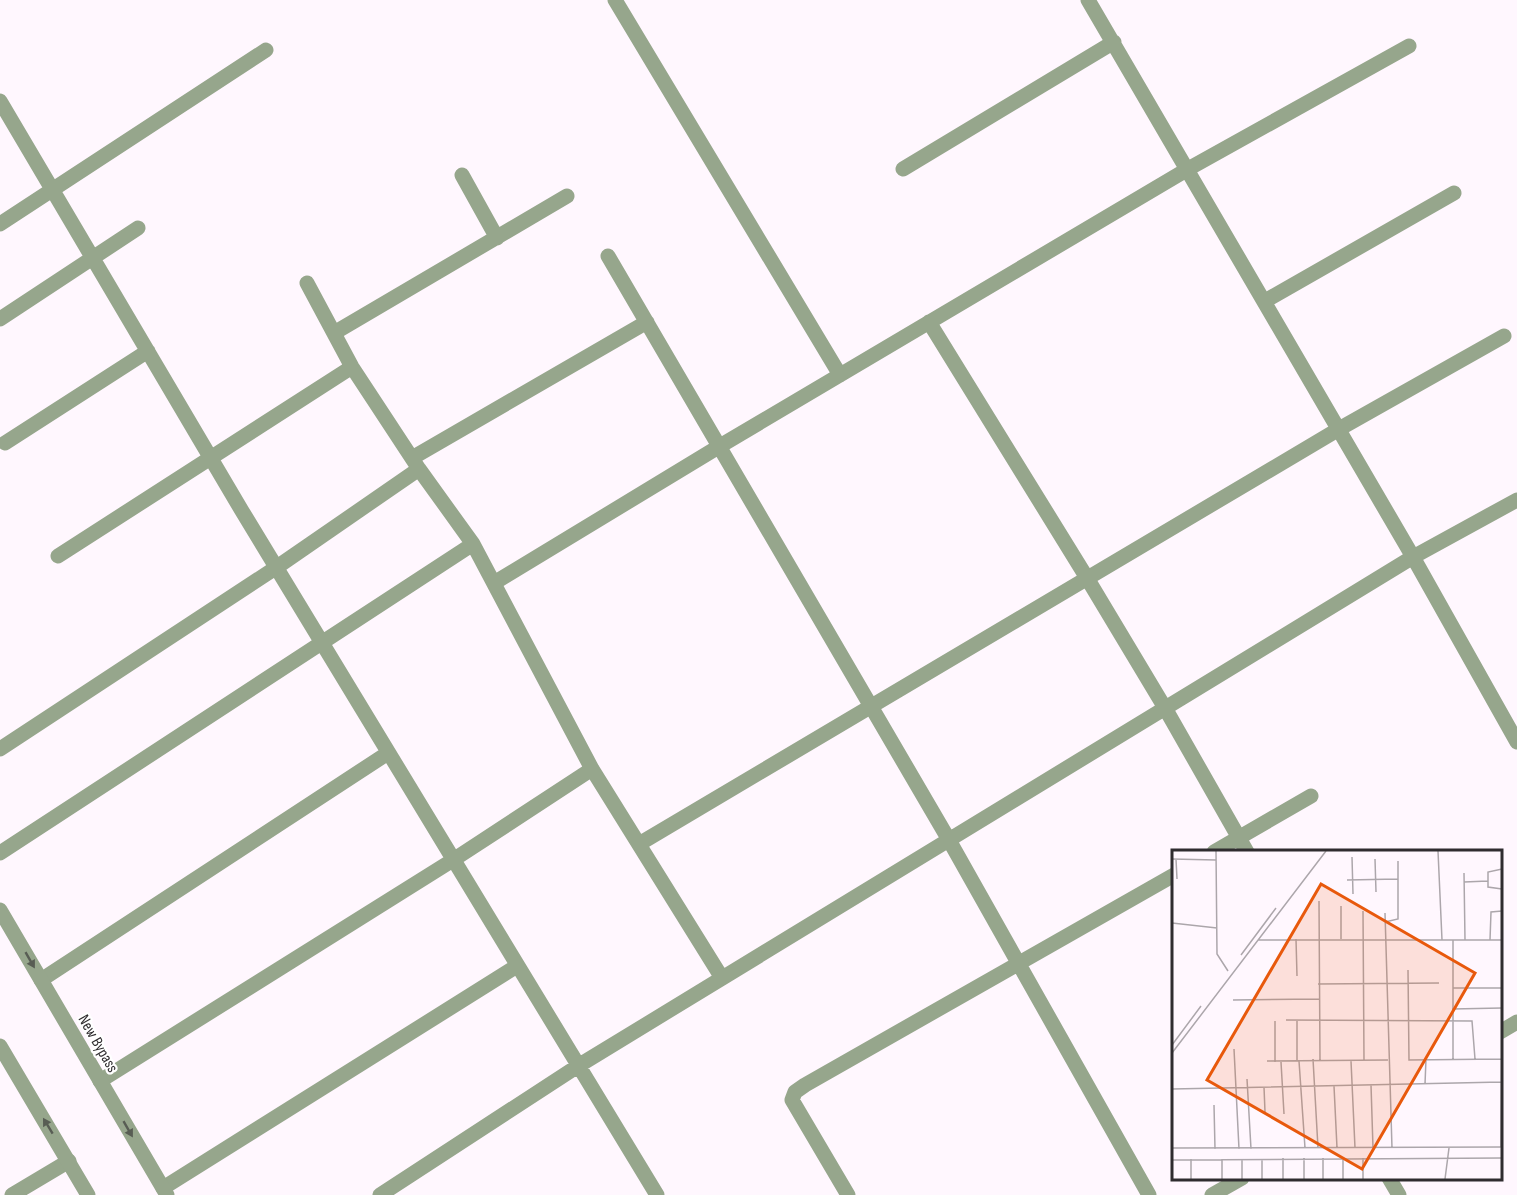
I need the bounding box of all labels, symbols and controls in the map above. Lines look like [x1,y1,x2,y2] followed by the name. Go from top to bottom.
[1172,850,1502,1180] inset map
[24,952,35,968] one-way arrow
[74,1012,122,1076] street label: New Bypass
[43,1117,53,1134] one-way arrow
[123,1121,133,1138] one-way arrow

